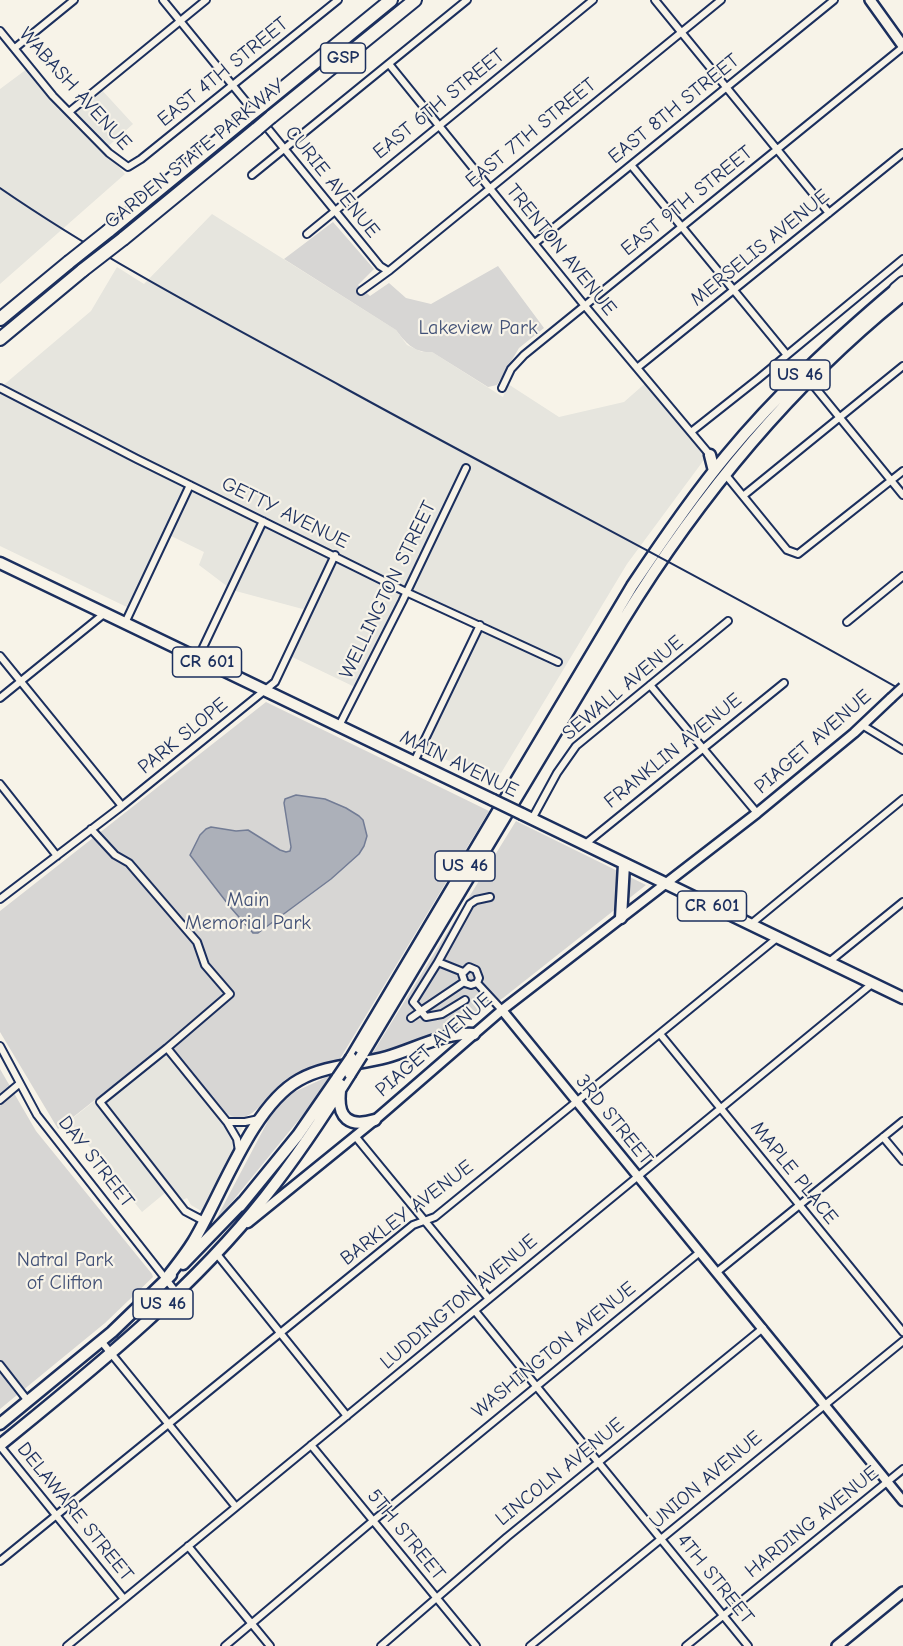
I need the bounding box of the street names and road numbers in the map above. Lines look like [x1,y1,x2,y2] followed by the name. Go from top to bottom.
[153,12,293,132] street label: EAST 4TH STREET
[14,23,136,155] street label: WABASH AVENUE
[320,43,366,73] road number: GSP
[368,44,510,164] street label: EAST 6TH STREET
[604,49,744,169] street label: EAST 8TH STREET
[461,73,601,193] street label: EAST 7TH STREET
[100,74,290,234] street label: GARDEN STATE PARKWAY
[280,121,384,243] street label: CURIE AVENUE
[616,141,758,261] street label: EAST 9TH STREET
[501,179,621,321] street label: TRENTON AVENUE
[686,185,834,311] street label: MERSELIS AVENUE
[770,360,830,390] road number: US 46
[217,472,353,554] street label: GETTY AVENUE
[335,497,441,683] street label: WELLINGTON STREET
[558,631,688,745] street label: SEWALL AVENUE
[172,647,242,677] road number: CR 601
[750,685,876,799] street label: PIAGET AVENUE
[600,688,746,814] street label: FRANKLIN AVENUE
[133,693,233,779] street label: PARK SLOPE
[396,725,522,803] street label: MAIN AVENUE
[435,851,495,881] road number: US 46
[678,891,746,921] road number: CR 601
[371,988,497,1102] street label: PIAGET AVENUE
[570,1070,658,1170] street label: 3RD STREET
[53,1111,139,1213] street label: DAY STREET
[745,1117,843,1229] street label: MAPLE PLACE
[336,1155,478,1271] street label: BARKLEY AVENUE
[376,1229,542,1375] street label: LUDDINGTON AVENUE
[467,1277,641,1423] street label: WASHINGTON AVENUE
[133,1289,193,1319] road number: US 46
[491,1413,629,1531] street label: LINCOLN AVENUE
[645,1426,767,1534] street label: UNION AVENUE
[12,1438,138,1586] street label: DELAWARE STREET
[740,1461,884,1583] street label: HARDING AVENUE
[362,1485,450,1585] street label: 5TH STREET
[671,1529,759,1629] street label: 4TH STREET

